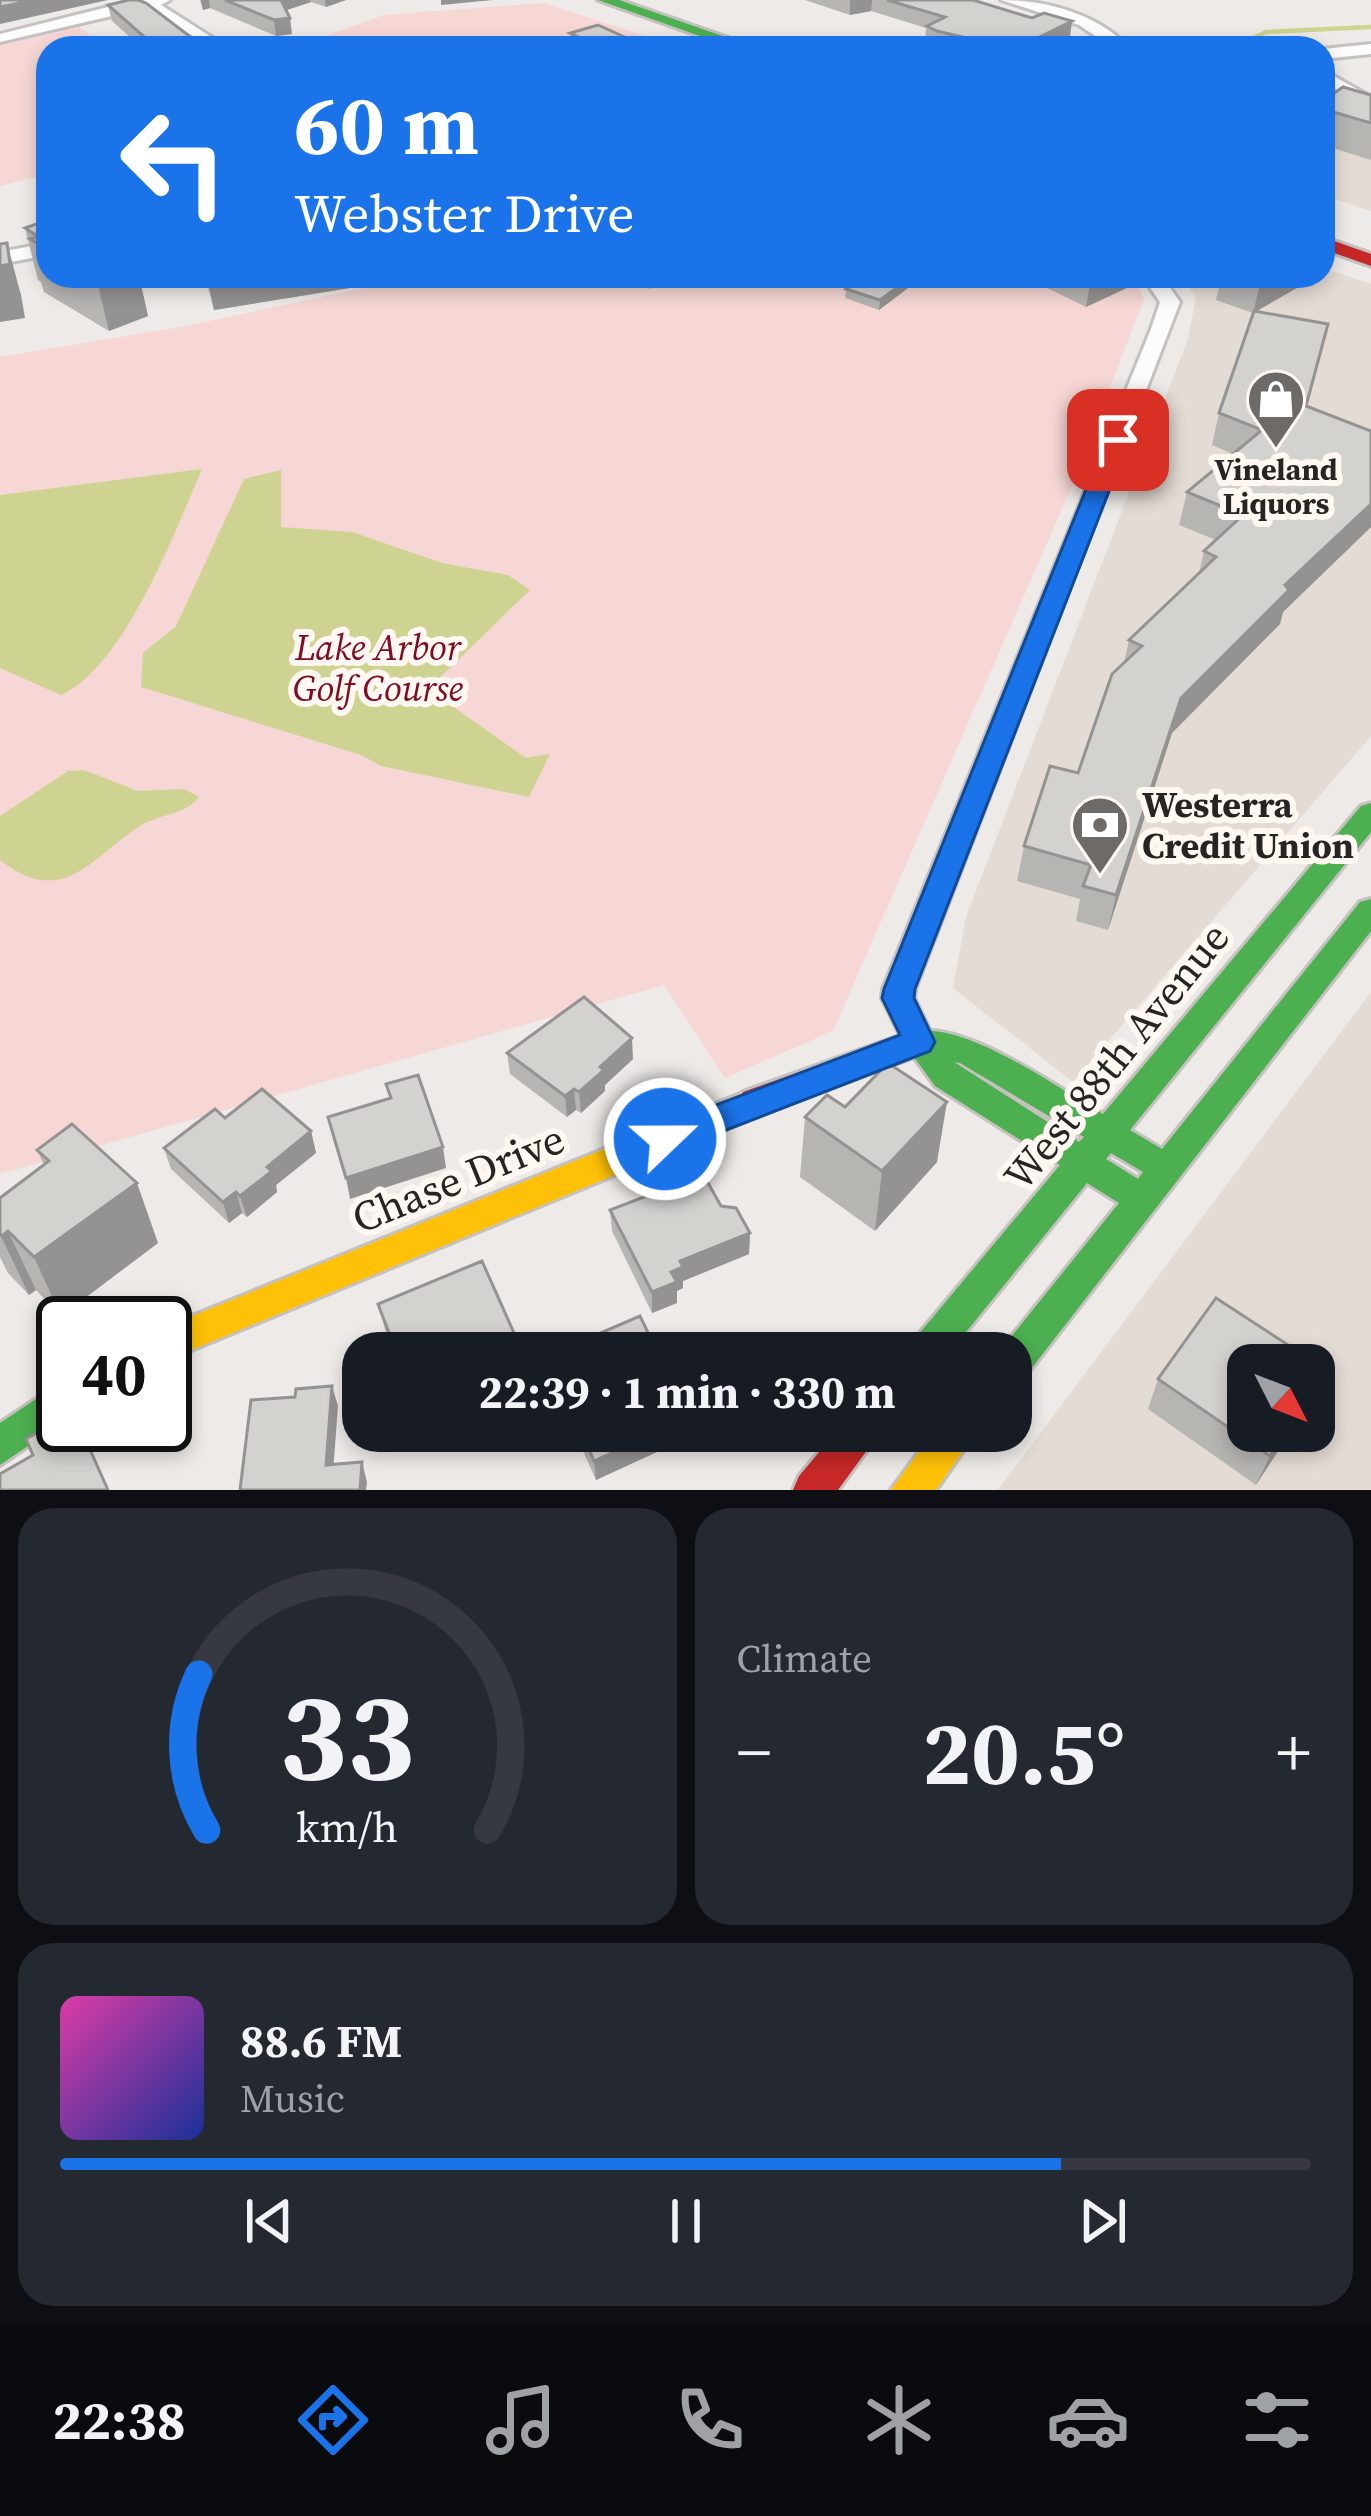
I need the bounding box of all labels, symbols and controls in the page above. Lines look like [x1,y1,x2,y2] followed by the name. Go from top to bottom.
[294,67,479,182] text: 60 m
[96,84,252,240] icon: left
[294,176,634,250] text: Webster Drive
[1245,368,1307,450] shop icon: Vineland Liquors
[1067,389,1169,491] pin
[1085,407,1151,473] icon: arrive
[1214,449,1338,524] place label: Vineland Liquors
[293,623,464,713] park label: Lake Arbor Golf Course
[1142,780,1354,870] place label: Westerra Credit Union
[1069,794,1131,876] bank icon: Westerra Credit Union
[990,910,1242,1202] street label: West 88th Avenue
[602,1076,728,1202] position arrow
[343,1109,573,1247] street label: Chase Drive
[36,1296,192,1452] speed limit sign: 40
[1227,1344,1335,1452] north arrow
[1227,1344,1335,1452] map controls
[479,1361,895,1423] text: 22:39 · 1 min · 330 m
[737,1632,872,1685] text: Climate
[280,1650,415,1821] text: 33
[922,1691,1125,1814] text: 20.5°
[737,1707,771,1797] text: −
[1276,1707,1311,1797] text: +
[296,1797,398,1855] text: km/h
[240,2010,402,2072] text: 88.6 FM
[240,2072,345,2125] text: Music
[236,2188,302,2254] icon: previous
[653,2188,719,2254] icon: pause
[1070,2188,1136,2254] icon: next
[291,2378,375,2462] icon: directions
[479,2378,563,2462] icon: music
[668,2378,752,2462] icon: phone
[857,2378,941,2462] icon: climate
[1046,2378,1130,2462] icon: car
[1235,2378,1319,2462] icon: filters
[52,2383,186,2457] text: 22:38

